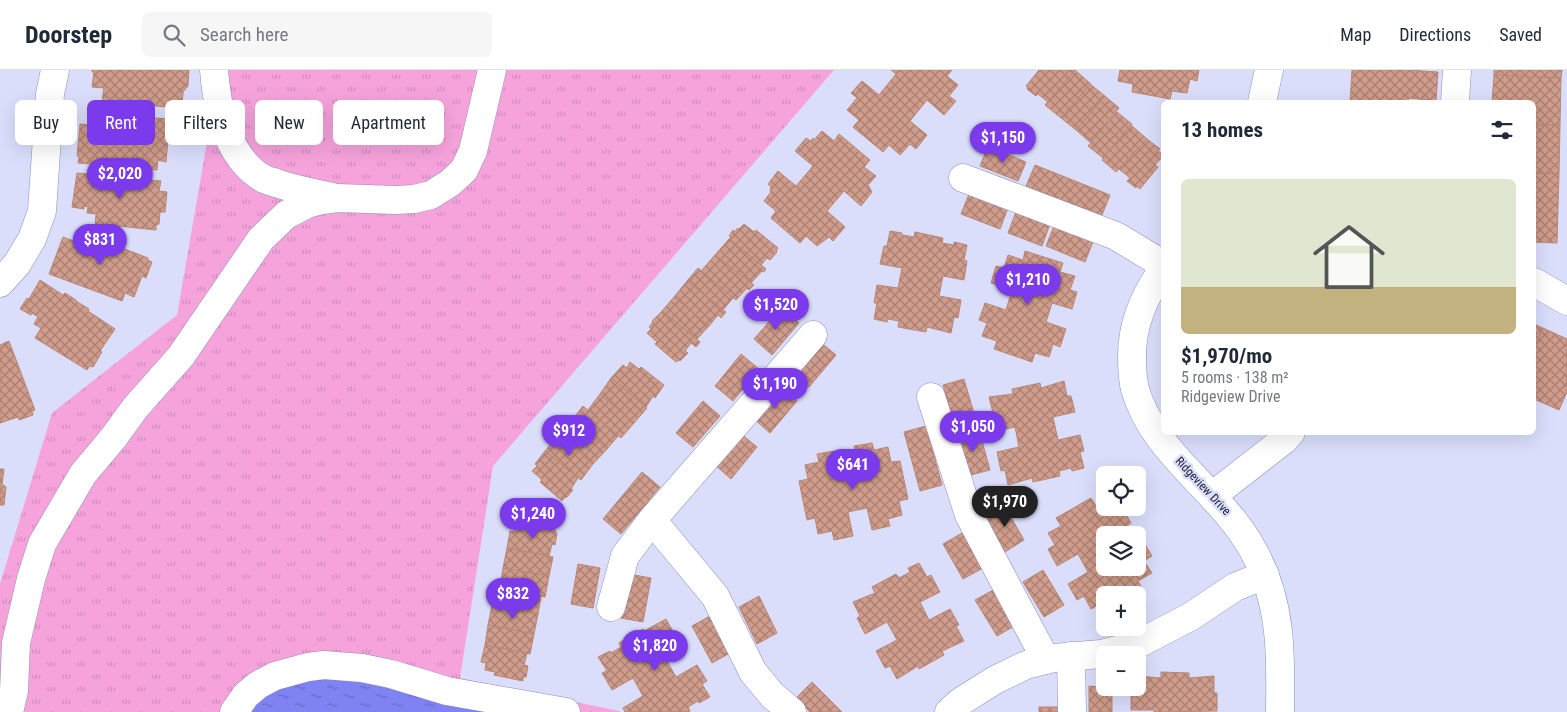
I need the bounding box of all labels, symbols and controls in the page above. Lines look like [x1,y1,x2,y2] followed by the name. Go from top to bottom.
[142,12,492,57] search box
[25,21,112,49] text: Doorstep
[160,21,188,49] icon: search
[200,23,288,46] text: Search here
[1340,24,1371,45] text: Map
[1399,24,1471,45] text: Directions
[1499,24,1542,45] text: Saved
[15,100,77,145] chip: Buy
[87,100,155,145] chip: Rent
[165,100,245,145] chip: Filters
[255,100,323,145] chip: New
[333,100,444,145] chip: Apartment
[1488,116,1516,144] icon: filters
[1181,118,1263,142] text: 13 homes
[962,122,1044,164] pin: $1,150
[981,128,1025,147] text: $1,150
[79,158,161,200] pin: $2,020
[98,164,142,183] text: $2,020
[1304,212,1394,302] icon: home
[70,224,130,266] pin: $831
[84,230,116,249] text: $831
[987,264,1069,306] pin: $1,210
[1006,270,1050,289] text: $1,210
[735,288,817,331] pin: $1,520
[754,295,798,314] text: $1,520
[1181,344,1272,368] text: $1,970/mo
[734,368,816,410] pin: $1,190
[1181,368,1289,387] text: 5 rooms · 138 m²
[753,374,797,393] text: $1,190
[1181,387,1280,406] text: Ridgeview Drive
[932,410,1014,453] pin: $1,050
[539,414,599,457] pin: $912
[951,417,995,436] text: $1,050
[553,421,585,440] text: $912
[823,448,883,491] pin: $641
[1172,454,1234,518] street label: Ridgeview Drive
[837,455,869,474] text: $641
[1096,466,1146,696] map controls
[1096,466,1146,516] button: locate
[964,486,1046,528] pin: $1,970
[983,492,1027,511] text: $1,970
[492,498,574,540] pin: $1,240
[511,504,555,523] text: $1,240
[1096,526,1146,576] button: layers
[483,578,543,620] pin: $832
[497,584,529,603] text: $832
[1096,586,1146,636] button: +
[614,630,696,672] pin: $1,820
[633,636,677,655] text: $1,820
[1096,646,1146,696] button: −

